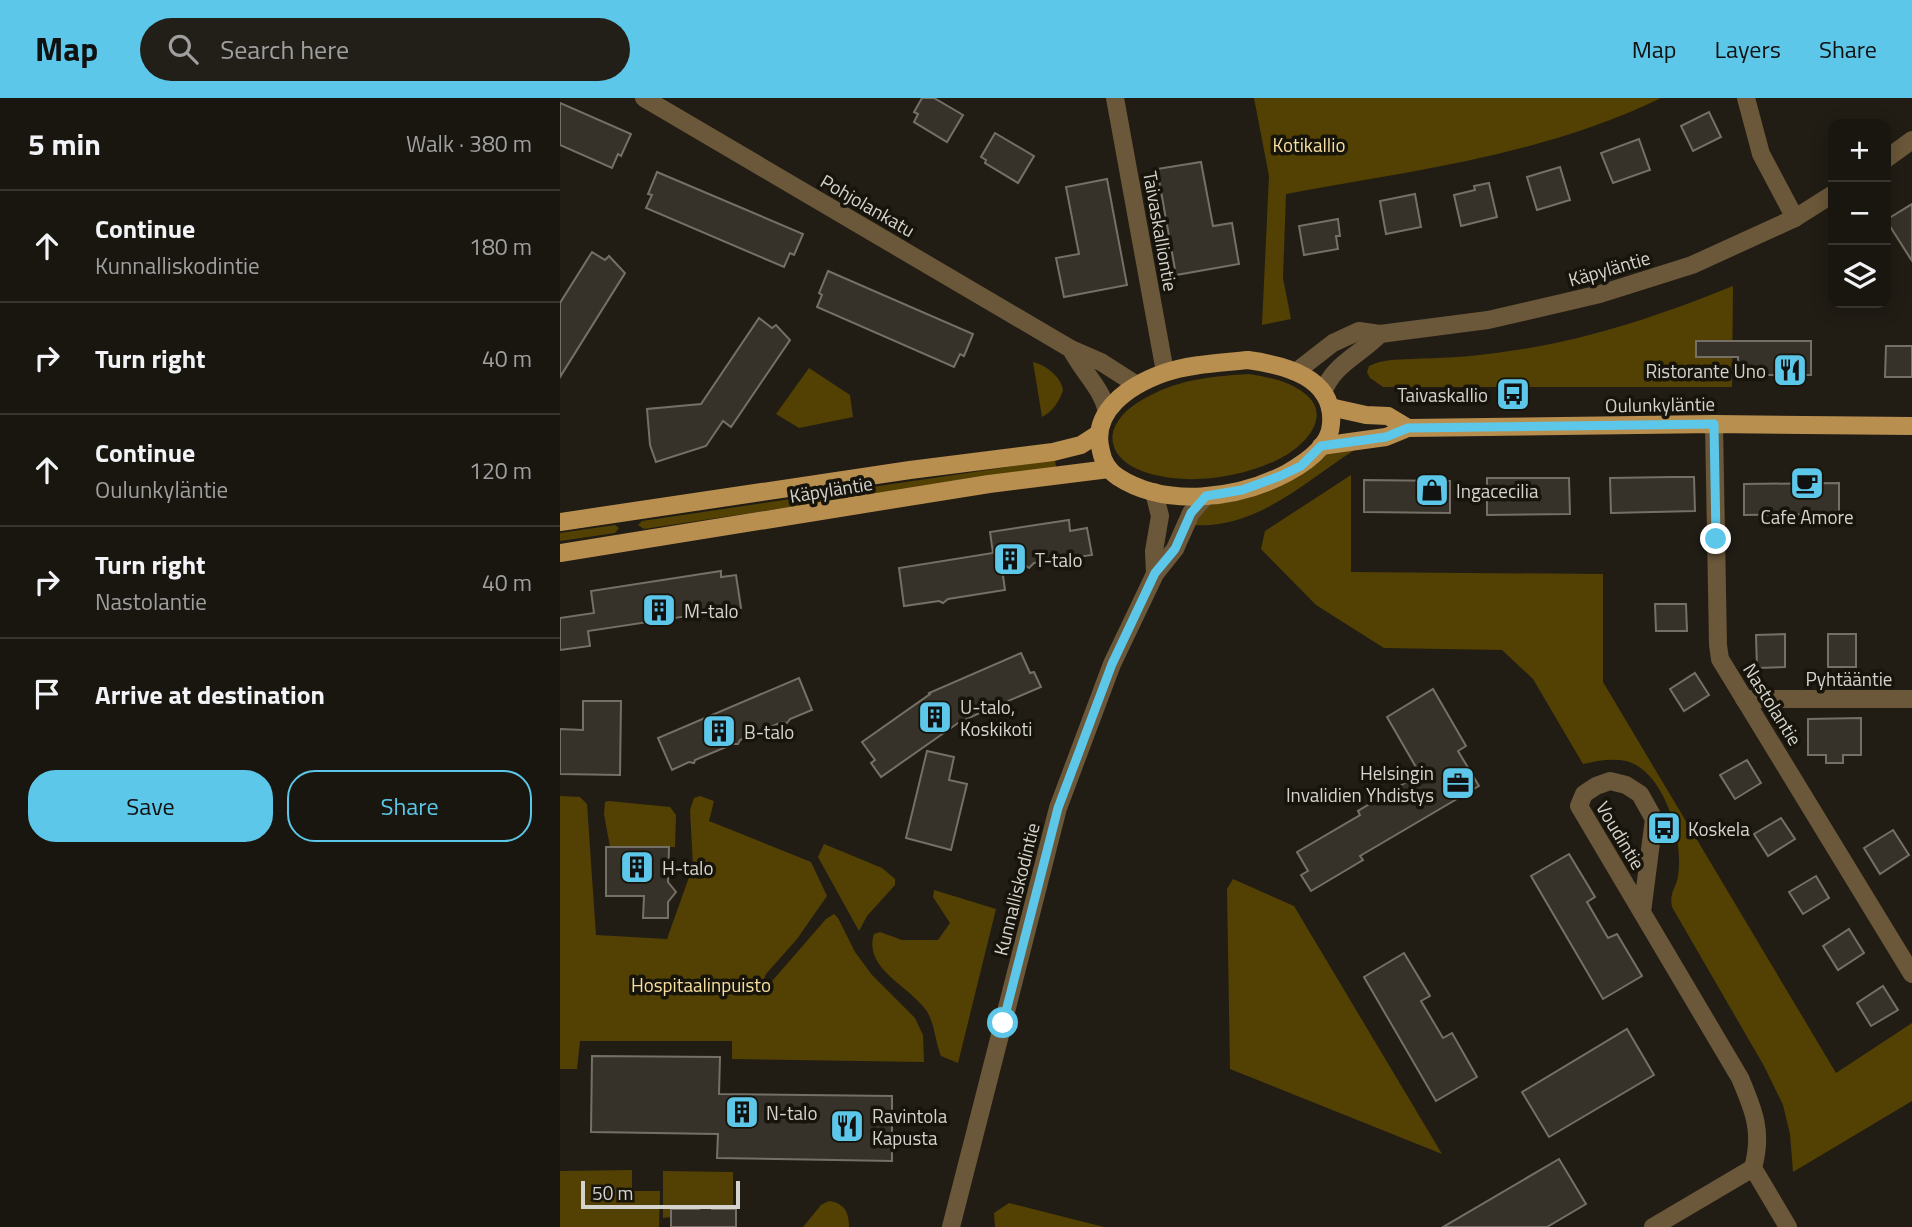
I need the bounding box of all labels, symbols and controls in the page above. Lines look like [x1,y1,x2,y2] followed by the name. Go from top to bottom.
[140,18,630,81] search box
[35,24,98,74] text: Map
[164,30,202,68] icon: search
[220,30,349,69] text: Search here
[1632,31,1677,67] text: Map
[1715,31,1781,67] text: Layers
[1819,31,1877,67] text: Share
[1828,119,1891,308] map controls
[1828,119,1891,182] button: +
[28,121,101,167] text: 5 min
[406,126,532,161] text: Walk · 380 m
[1273,130,1345,159] park label: Kotikallio
[815,166,921,244] street label: Pohjolankatu
[1136,169,1186,293] street label: Taivaskalliontie
[1828,182,1891,245] button: −
[95,209,195,248] text: Continue
[28,227,66,265] icon: ahead
[469,229,532,264] text: 180 m
[1565,243,1653,293] street label: Käpyläntie
[1828,245,1891,308] button: layers
[95,248,260,283] text: Kunnalliskodintie
[28,339,66,377] icon: right
[95,339,206,378] text: Turn right
[482,341,532,376] text: 40 m
[1771,351,1809,389] restaurant icon: Ristorante Uno
[1645,356,1766,385] place label: Ristorante Uno
[1494,375,1532,413] bus stop icon: Taivaskallio
[1397,380,1488,409] place label: Taivaskallio
[1605,389,1715,419] street label: Oulunkyläntie
[95,433,195,472] text: Continue
[28,451,66,489] icon: ahead
[469,453,532,488] text: 120 m
[1788,464,1826,502] cafe icon: Cafe Amore
[787,468,875,510] street label: Käpyläntie
[1413,471,1451,509] shop icon: Ingacecilia
[95,472,228,507] text: Oulunkyläntie
[1456,476,1539,505] place label: Ingacecilia
[1761,502,1853,531] place label: Cafe Amore
[1700,523,1731,554] route end
[991,540,1029,578] building icon: T-talo
[95,545,206,584] text: Turn right
[1035,545,1082,574] place label: T-talo
[28,563,66,601] icon: right
[482,565,532,600] text: 40 m
[95,584,207,619] text: Nastolantie
[640,591,678,629] building icon: M-talo
[684,596,739,625] place label: M-talo
[1736,657,1810,751] street label: Nastolantie
[1806,664,1892,693] street label: Pyhtääntie
[28,675,66,713] icon: arrive
[95,675,325,714] text: Arrive at destination
[960,692,1032,743] place label: U-talo, Koskikoti
[916,698,954,736] building icon: U-talo, Koskikoti
[700,712,738,750] building icon: B-talo
[744,717,794,746] place label: B-talo
[1286,758,1434,809] place label: Helsingin Invalidien Yhdistys
[1439,764,1477,802] office icon: Helsingin Invalidien Yhdistys
[28,770,273,842] button: Save
[287,770,532,842] button: Share
[1589,795,1653,875] street label: Voudintie
[1645,809,1683,847] bus stop icon: Koskela
[1688,814,1750,843] place label: Koskela
[985,819,1047,959] street label: Kunnalliskodintie
[618,848,656,886] building icon: H-talo
[662,853,713,882] place label: H-talo
[631,970,771,999] park label: Hospitaalinpuisto
[987,1007,1018,1038] route start
[723,1093,761,1131] building icon: N-talo
[766,1098,818,1127] place label: N-talo
[872,1101,948,1152] place label: Ravintola Kapusta
[828,1107,866,1145] restaurant icon: Ravintola Kapusta
[581,1178,740,1210] scale bar
[592,1178,633,1207] text: 50 m

